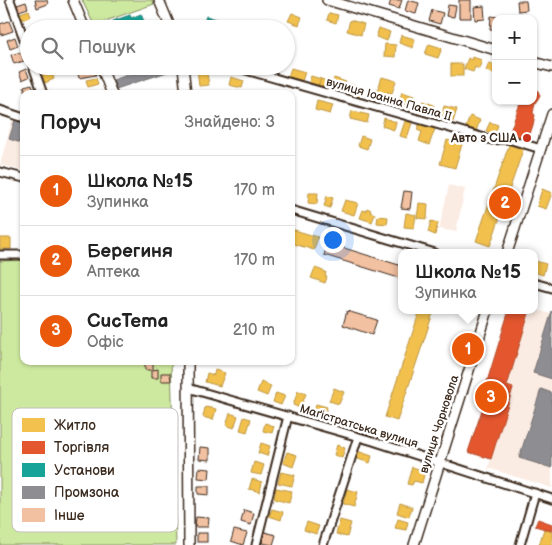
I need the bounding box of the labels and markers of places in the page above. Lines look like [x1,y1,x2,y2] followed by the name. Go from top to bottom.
[450,131,517,146] place label: Авто з США
[521,132,533,144] marker: Авто з США
[489,184,521,222] pin: 2
[452,330,484,368] pin: 1
[475,378,507,416] pin: 3

